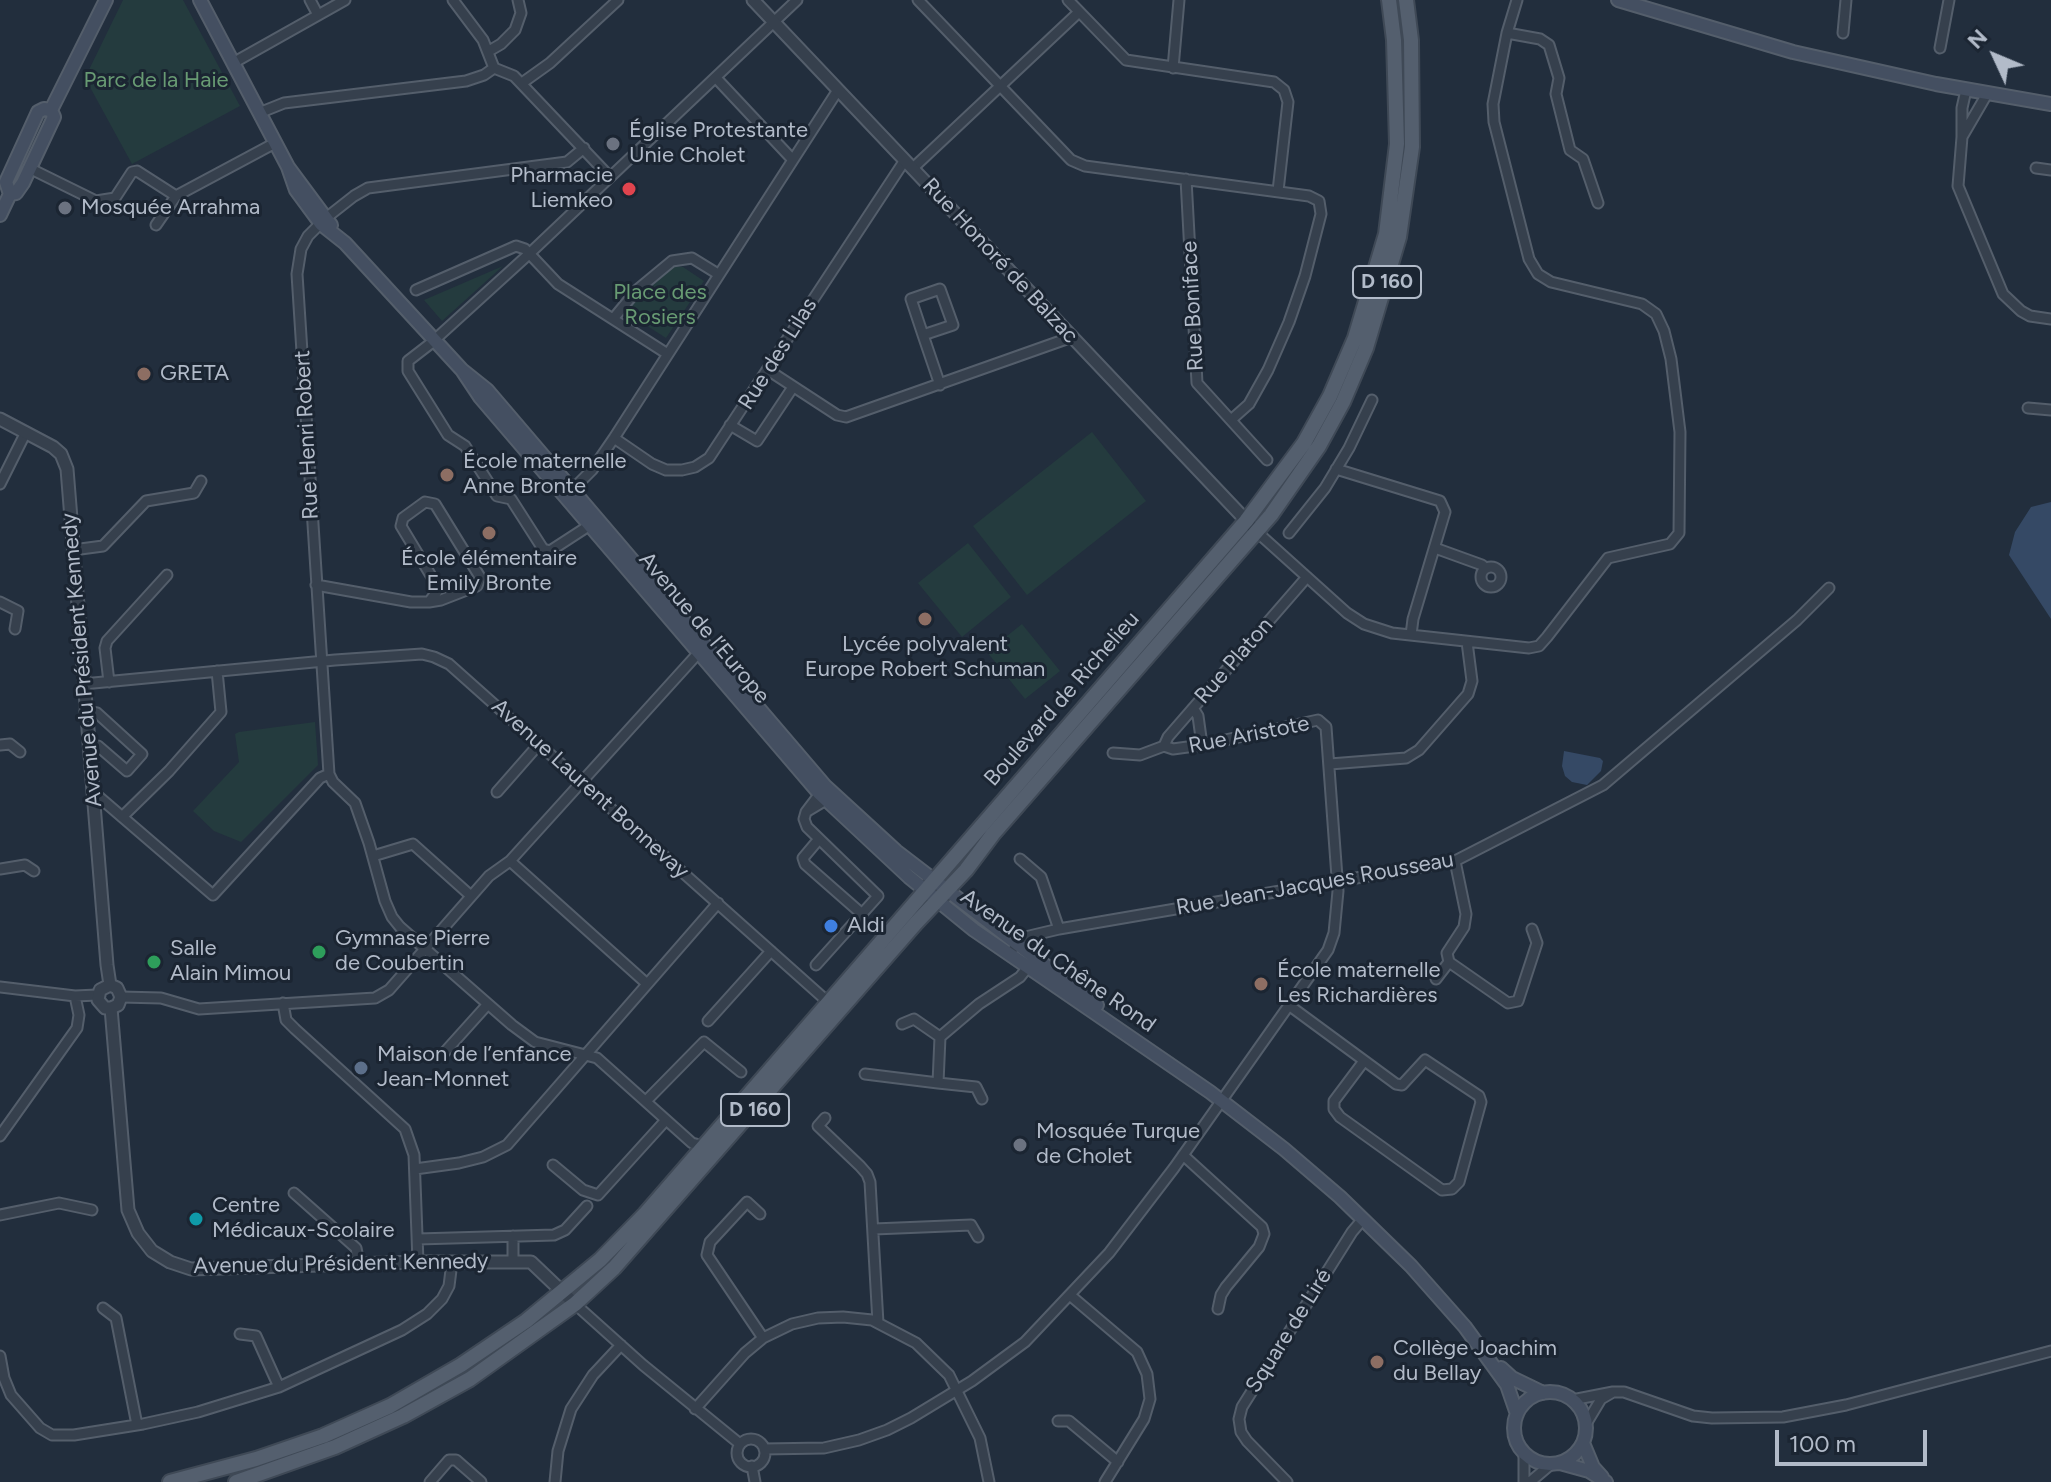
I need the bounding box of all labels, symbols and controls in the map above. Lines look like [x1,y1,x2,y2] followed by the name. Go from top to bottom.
[1955,16,2035,96] north arrow
[1962,23,1993,54] text: N
[83,68,229,94] park label: Parc de la Haie
[629,118,808,170] place label: Église Protestante Unie Cholet
[604,135,622,153] marker: Église Protestante Unie Cholet
[510,163,613,214] place label: Pharmacie Liemkeo
[917,173,1083,349] street label: Rue Honoré de Balzac
[620,180,638,198] marker: Pharmacie Liemkeo
[81,195,260,221] place label: Mosquée Arrahma
[56,199,74,217] marker: Mosquée Arrahma
[1176,240,1210,372] street label: Rue Boniface
[1353,266,1421,298] road number: D 160
[613,280,707,332] park label: Place des Rosiers
[733,293,823,415] street label: Rue des Lilas
[289,350,325,520] street label: Rue Henri Robert
[160,361,229,387] place label: GRETA
[135,365,153,383] marker: GRETA
[463,449,627,500] place label: École maternelle Anne Bronte
[438,466,456,484] marker: École maternelle Anne Bronte
[56,512,108,808] street label: Avenue du Président Kennedy
[480,524,498,542] marker: École élémentaire Emily Bronte
[401,546,577,598] place label: École élémentaire Emily Bronte
[633,547,775,709] street label: Avenue de l’Europe
[979,606,1145,792] street label: Boulevard de Richelieu
[916,610,934,628] marker: Lycée polyvalent Europe Robert Schuman
[1189,612,1279,710] street label: Rue Platon
[805,632,1045,684] place label: Lycée polyvalent Europe Robert Schuman
[486,693,694,885] street label: Avenue Laurent Bonnevay
[1186,710,1312,760] street label: Rue Aristote
[1174,847,1456,921] street label: Rue Jean-Jacques Rousseau
[955,884,1161,1038] street label: Avenue du Chêne Rond
[847,913,885,939] place label: Aldi
[822,917,840,935] marker: Aldi
[335,926,490,978] place label: Gymnase Pierre de Coubertin
[170,936,291,988] place label: Salle Alain Mimou
[310,943,328,961] marker: Gymnase Pierre de Coubertin
[145,953,163,971] marker: Salle Alain Mimou
[1277,958,1441,1010] place label: École maternelle Les Richardières
[1252,975,1270,993] marker: École maternelle Les Richardières
[377,1042,572,1094] place label: Maison de l’enfance Jean-Monnet
[352,1059,370,1077] marker: Maison de l’enfance Jean-Monnet
[721,1094,789,1126] road number: D 160
[1036,1119,1200,1170] place label: Mosquée Turque de Cholet
[1011,1136,1029,1154] marker: Mosquée Turque de Cholet
[212,1193,394,1244] place label: Centre Médicaux-Scolaire
[187,1210,205,1228] marker: Centre Médicaux-Scolaire
[193,1248,489,1280] street label: Avenue du Président Kennedy
[1240,1264,1338,1398] street label: Square de Liré
[1393,1336,1557,1388] place label: Collège Joachim du Bellay
[1368,1353,1386,1371] marker: Collège Joachim du Bellay
[1779,1414,1931,1464] scale bar
[1789,1429,1856,1458] text: 100 m

